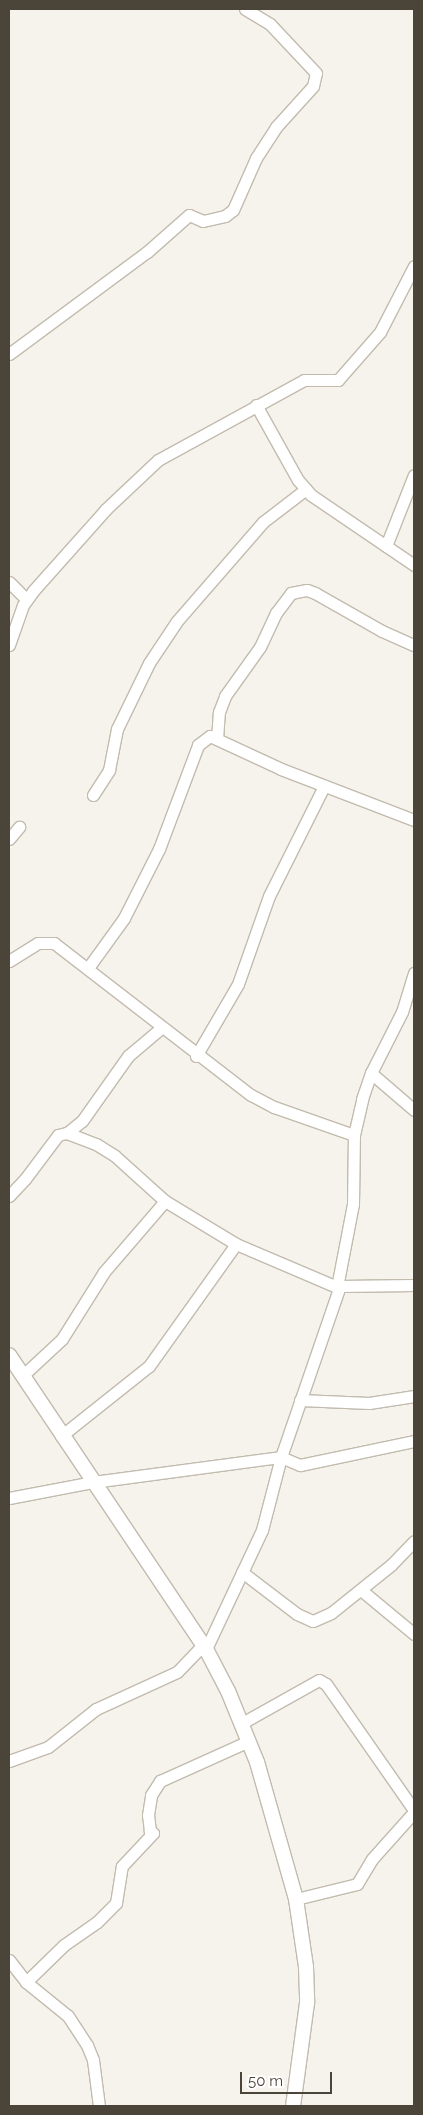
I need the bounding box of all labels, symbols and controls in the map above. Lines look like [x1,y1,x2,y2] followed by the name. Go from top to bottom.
[243,2062,336,2094] scale bar
[248,2072,283,2090] text: 50 m

